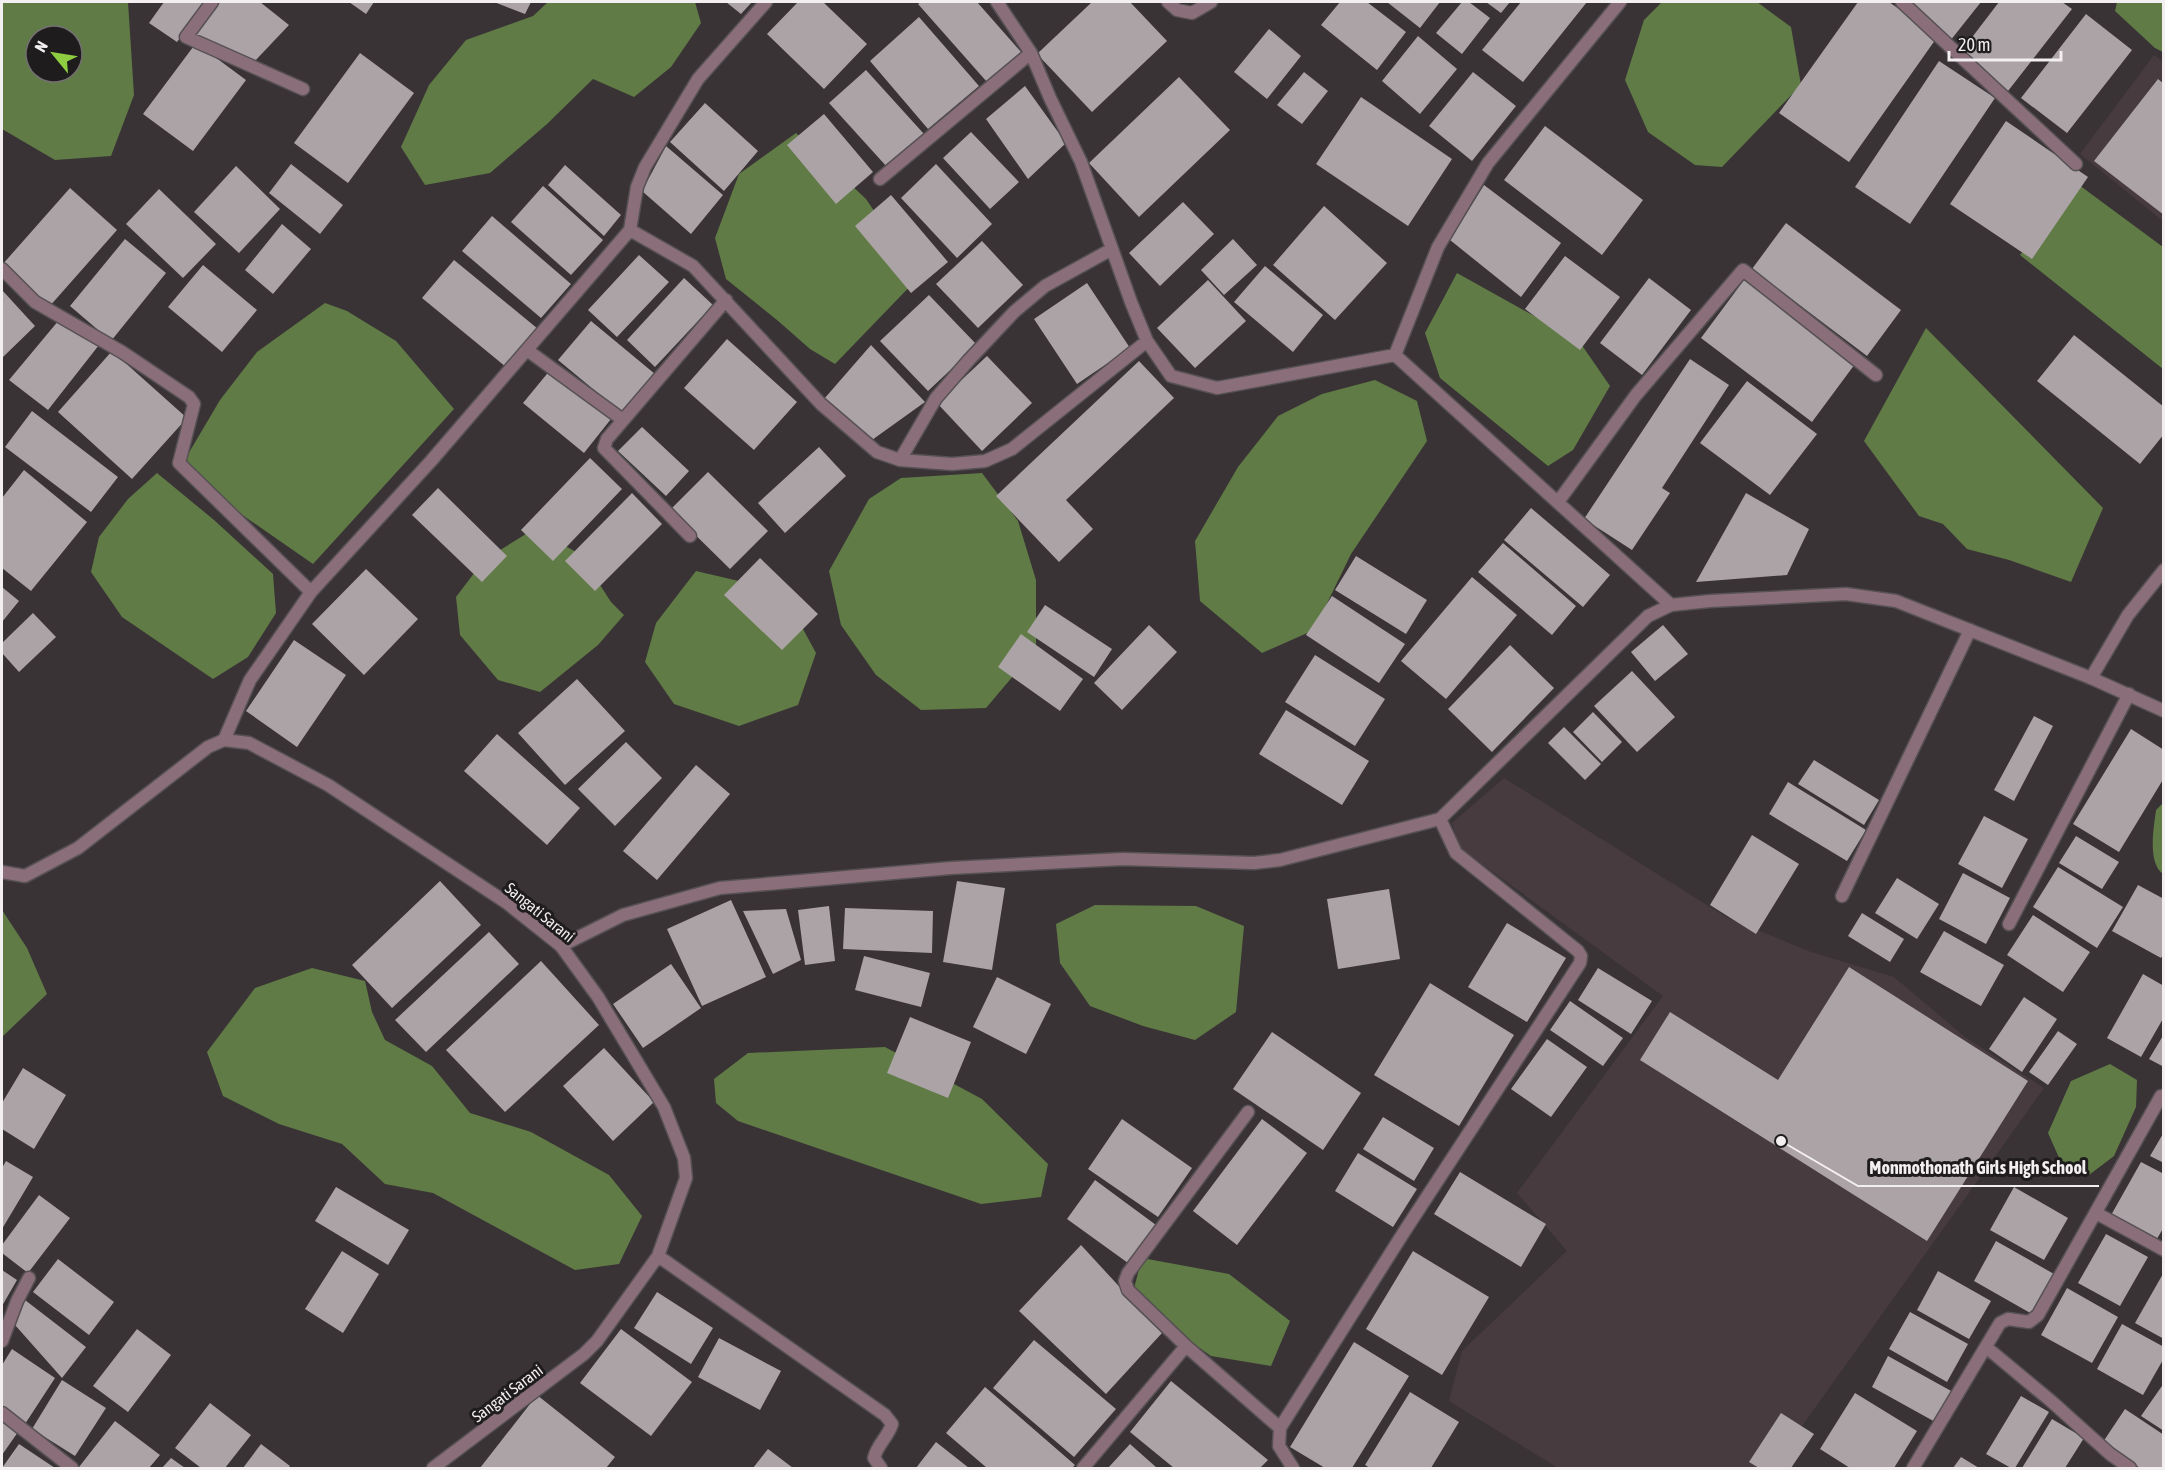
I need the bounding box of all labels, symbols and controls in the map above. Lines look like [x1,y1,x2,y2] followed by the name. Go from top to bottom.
[24,24,84,84] north arrow
[1949,24,2062,62] scale bar
[1958,34,1990,55] text: 20 m
[31,38,51,55] text: N
[501,879,578,946] street label: Sangati Sarani
[1858,1150,2099,1186] callout: Monmothonath Girls High School
[1869,1157,2087,1178] text: Monmothonath Girls High School
[468,1361,546,1426] street label: Sangati Sarani

